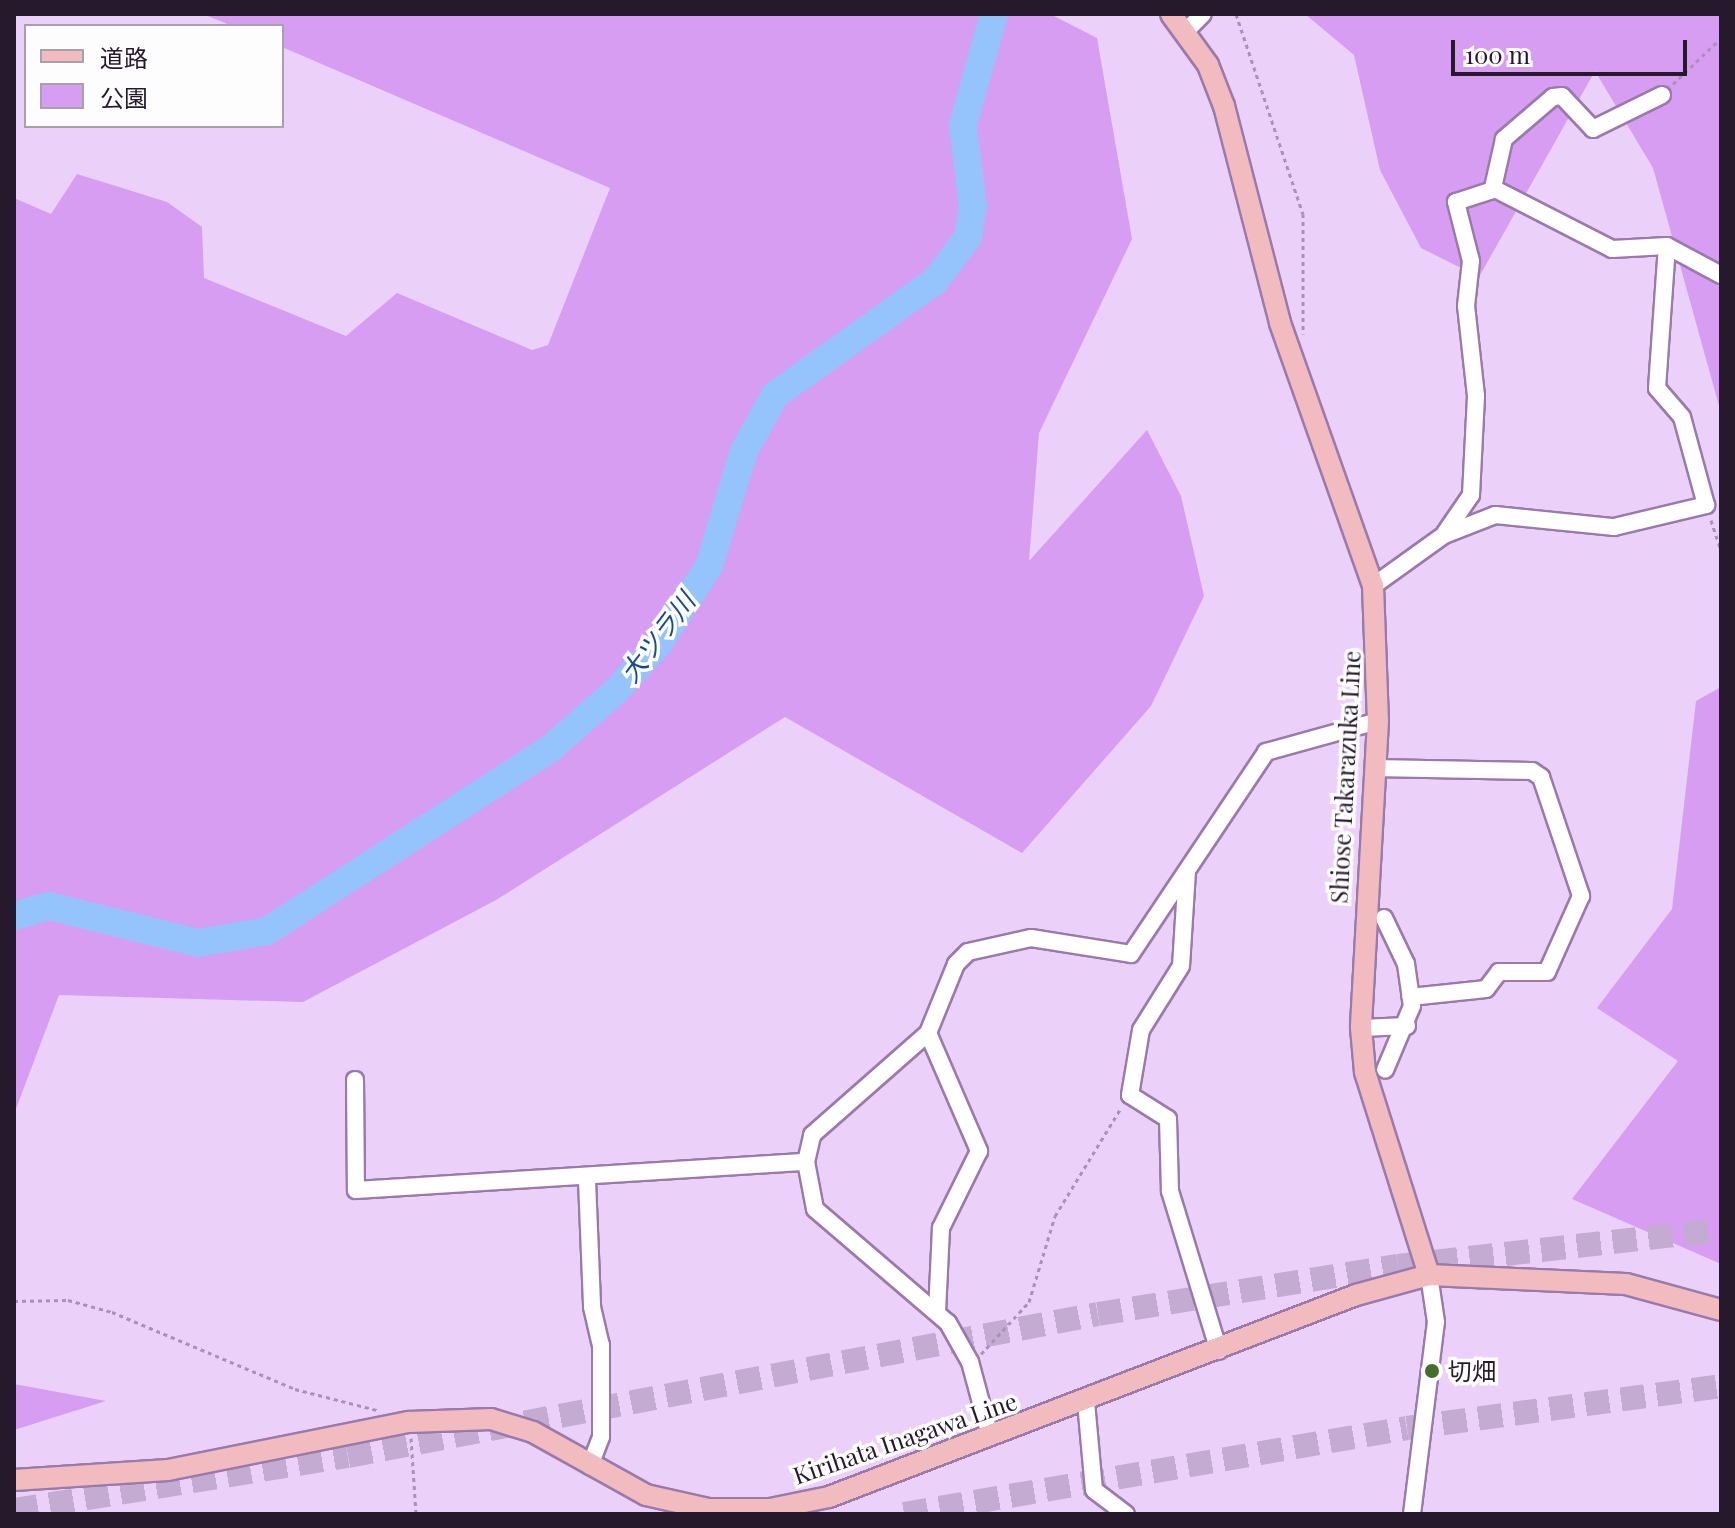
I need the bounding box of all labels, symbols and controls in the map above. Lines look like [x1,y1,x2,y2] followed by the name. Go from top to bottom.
[24,24,284,128] legend
[1455,24,1691,74] scale bar
[1465,38,1530,70] text: 100 m
[100,41,148,73] text: 道路
[100,81,148,113] text: 公園
[613,586,701,688] water label: 大ツラ川
[1324,649,1366,905] street label: Shiose Takarazuka Line
[1448,1357,1496,1385] place label: 切畑
[1423,1362,1441,1380] marker: 切畑
[789,1386,1021,1490] street label: Kirihata Inagawa Line

